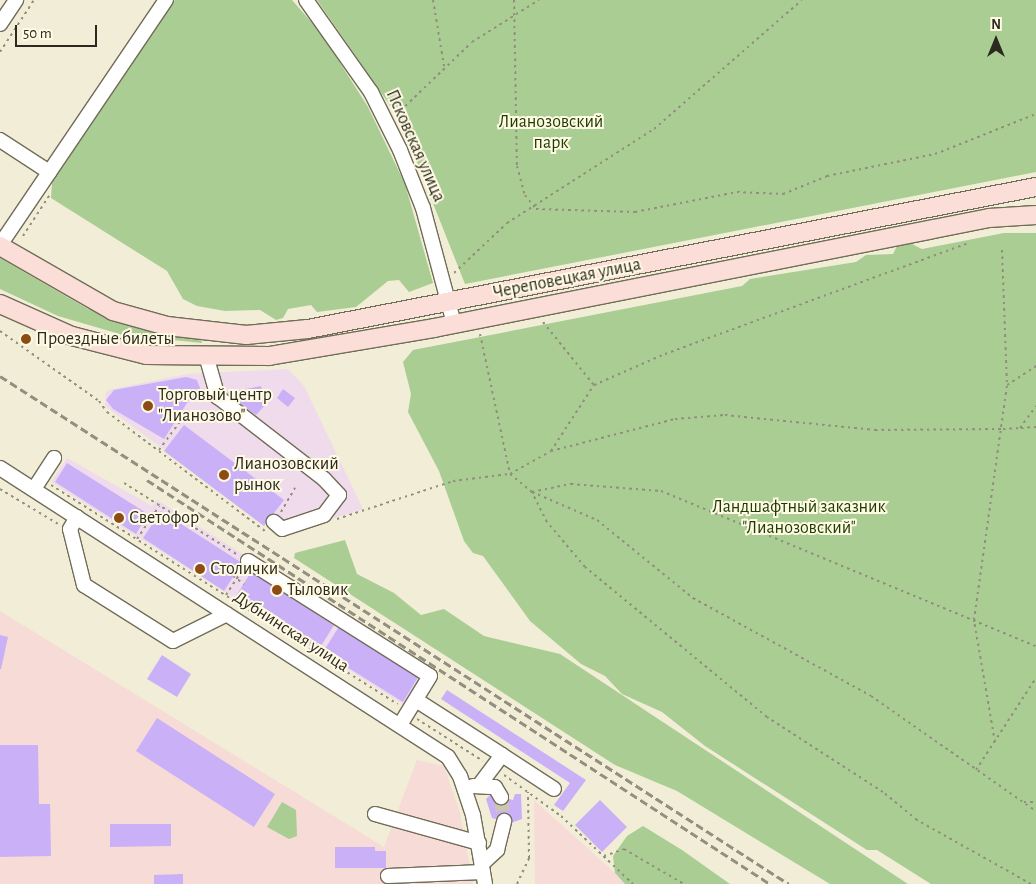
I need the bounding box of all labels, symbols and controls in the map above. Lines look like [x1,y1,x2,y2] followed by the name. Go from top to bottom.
[18,15,100,47] scale bar
[971,15,1021,65] north arrow
[991,18,1001,32] text: N
[23,26,52,41] text: 50 m
[381,86,449,206] street label: Псковская улица
[499,112,603,154] park label: Лианозовский парк
[491,254,643,304] street label: Череповецкая улица
[36,328,175,350] place label: Проездные билеты
[20,333,32,345] marker: Проездные билеты
[158,385,272,428] place label: Торговый центр "Лианозово"
[142,400,154,412] marker: Торговый центр "Лианозово"
[234,454,339,496] place label: Лианозовский рынок
[218,469,230,481] marker: Лианозовский рынок
[712,497,886,540] park label: Ландшафтный заказник "Лианозовский"
[129,507,199,529] place label: Светофор
[113,512,125,524] marker: Светофор
[210,558,278,580] place label: Столички
[194,563,206,575] marker: Столички
[287,579,348,601] place label: Тыловик
[271,584,283,596] marker: Тыловик
[229,587,353,677] street label: Дубнинская улица

